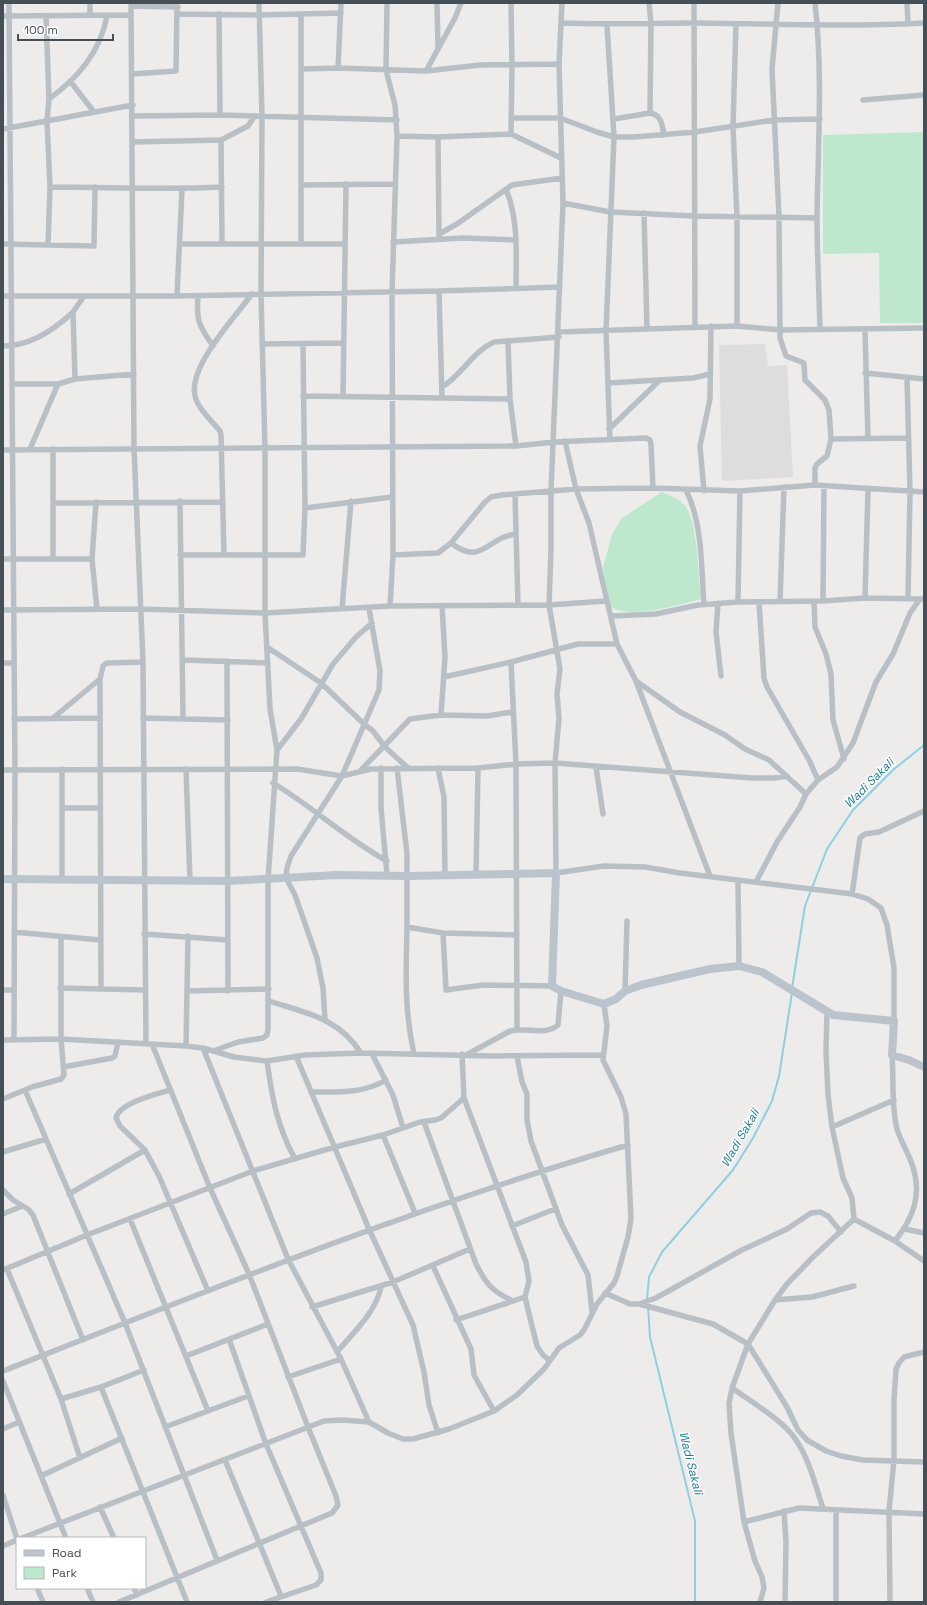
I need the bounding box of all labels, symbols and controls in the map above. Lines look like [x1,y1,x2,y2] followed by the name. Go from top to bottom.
[18,16,113,42] scale bar
[24,22,58,38] text: 100 m
[841,753,899,811] water label: Wadi Sakali
[717,1104,764,1170] water label: Wadi Sakali
[675,1430,707,1498] water label: Wadi Sakali
[16,1537,146,1589] legend
[52,1545,81,1561] text: Road
[52,1565,77,1581] text: Park

